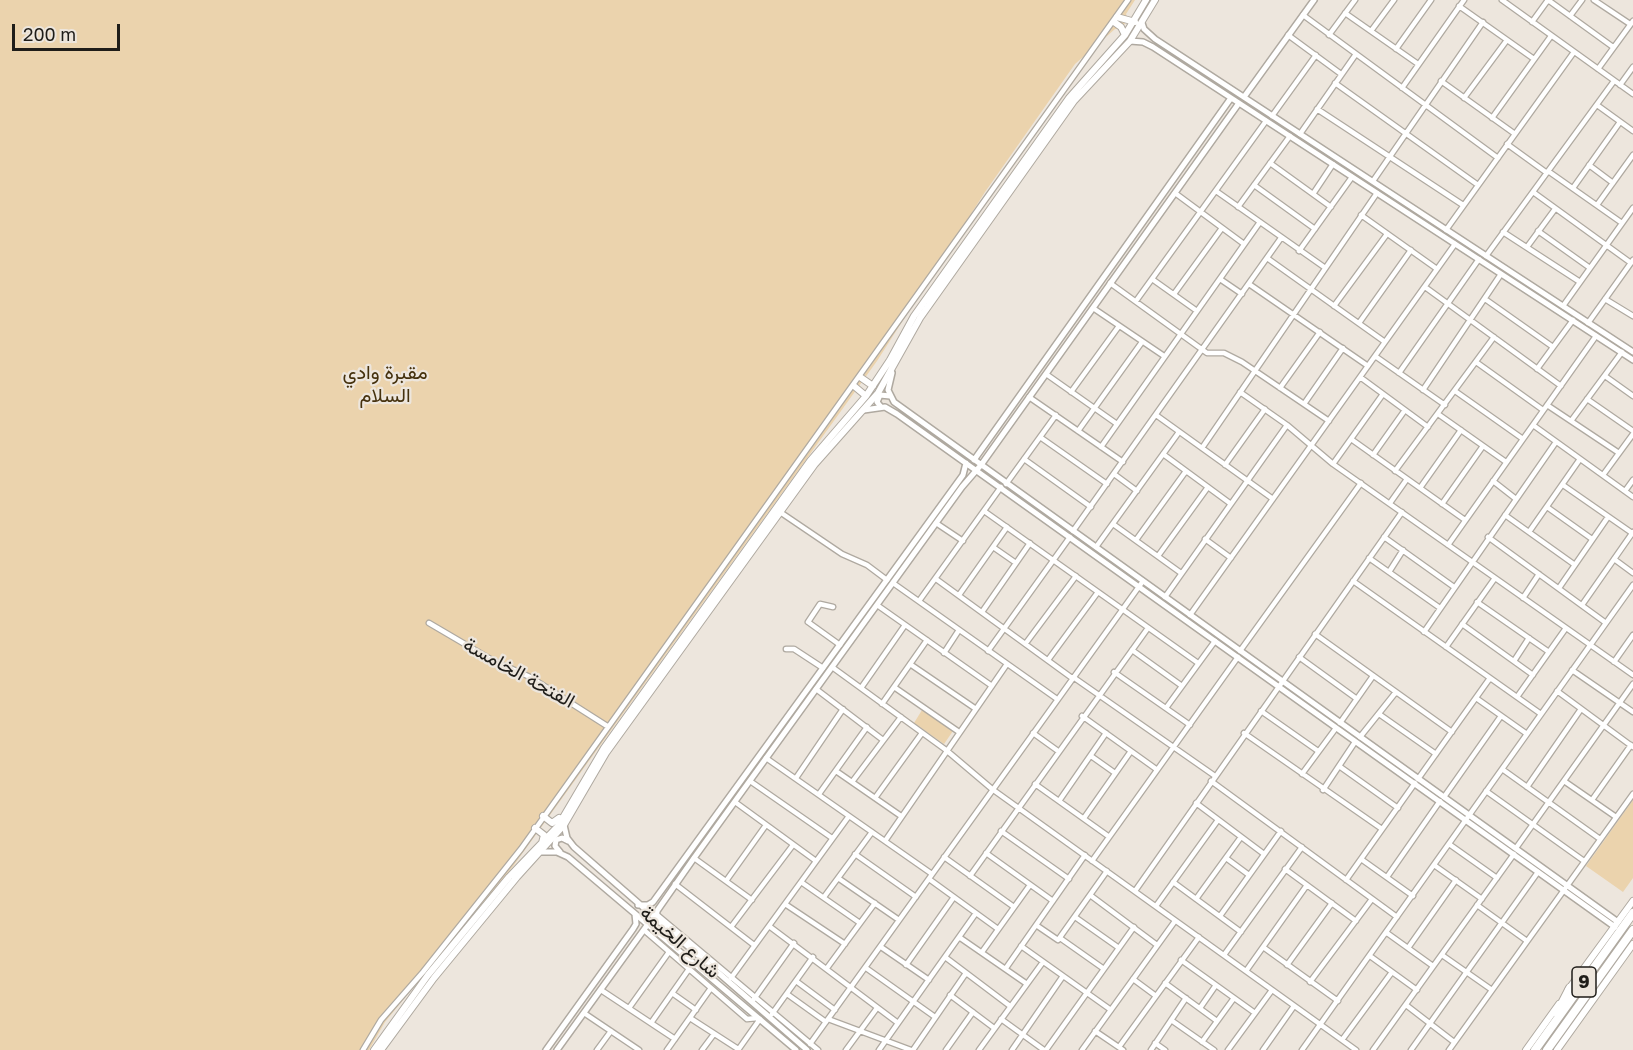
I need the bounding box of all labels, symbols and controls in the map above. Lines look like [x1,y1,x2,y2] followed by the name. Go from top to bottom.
[15,12,123,50] scale bar
[23,23,76,45] text: 200 m
[342,361,428,408] park label: مقبرة وادي السلام
[459,633,579,713] street label: الفتحة الخامسة
[635,901,725,983] street label: شارع الخيمة
[1572,967,1596,997] road number: 9

